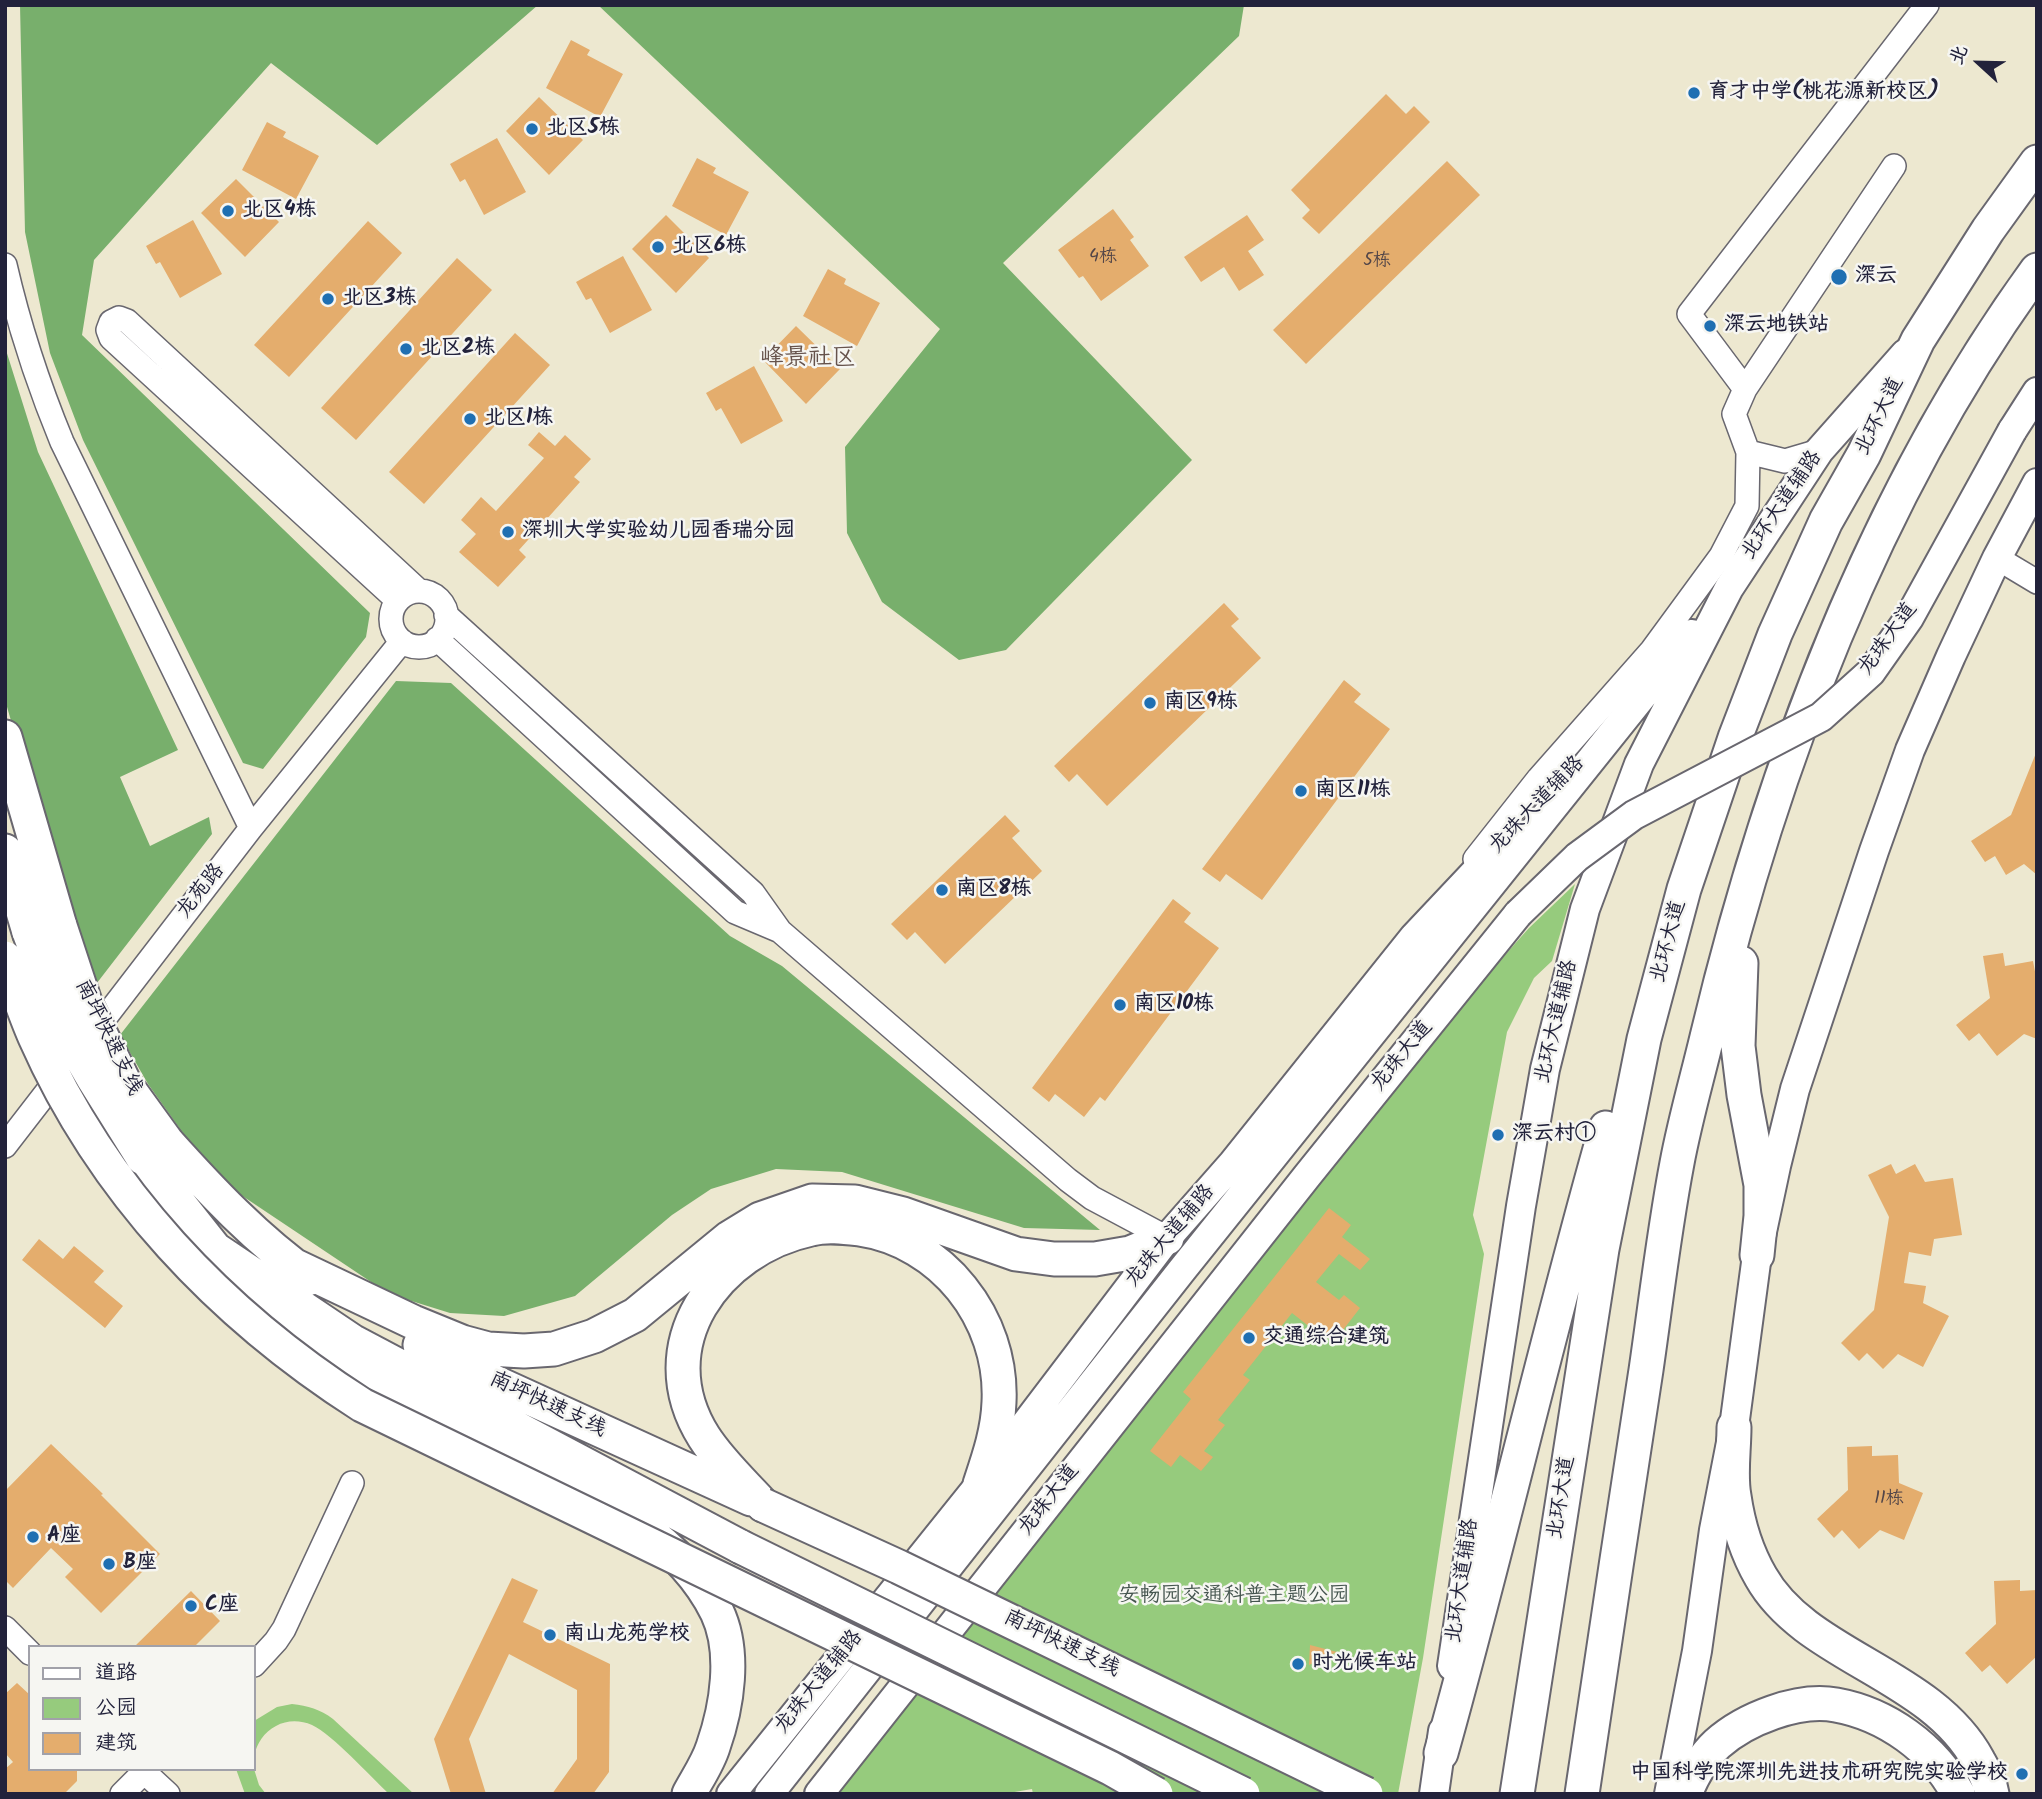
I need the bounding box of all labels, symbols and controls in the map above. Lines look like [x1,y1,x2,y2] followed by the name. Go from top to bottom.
[1944,28,2014,98] north arrow
[1942,41,1977,70] text: 北
[1708,80,1939,106] place label: 育才中学(桃花源新校区)
[1686,85,1702,101] marker: 育才中学(桃花源新校区)
[546,116,620,142] place label: 北区5栋
[524,121,540,137] marker: 北区5栋
[242,198,316,224] place label: 北区4栋
[220,203,236,219] marker: 北区4栋
[672,234,746,260] place label: 北区6栋
[650,239,666,255] marker: 北区6栋
[1089,247,1117,269] house number: 4栋
[1363,251,1391,273] house number: 5栋
[1855,264,1897,290] place label: 深云
[1829,267,1849,287] marker: 深云
[342,286,416,312] place label: 北区3栋
[320,291,336,307] marker: 北区3栋
[1724,313,1829,339] place label: 深云地铁站
[1702,318,1718,334] marker: 深云地铁站
[420,336,495,362] place label: 北区2栋
[398,341,414,357] marker: 北区2栋
[760,346,856,374] district label: 峰景社区
[1851,374,1911,460] street label: 北环大道
[484,406,553,432] place label: 北区1栋
[462,411,478,427] marker: 北区1栋
[1737,447,1829,565] street label: 北环大道辅路
[522,519,795,545] place label: 深圳大学实验幼儿园香瑞分园
[500,524,516,540] marker: 深圳大学实验幼儿园香瑞分园
[1854,599,1924,681] street label: 龙珠大道
[1164,690,1238,716] place label: 南区9栋
[1142,695,1158,711] marker: 南区9栋
[1485,752,1591,860] street label: 龙珠大道辅路
[1315,778,1391,804] place label: 南区11栋
[1293,783,1309,799] marker: 南区11栋
[173,859,231,925] street label: 龙苑路
[956,877,1031,903] place label: 南区8栋
[934,882,950,898] marker: 南区8栋
[1647,898,1693,986] street label: 北环大道
[1532,958,1584,1086] street label: 北环大道辅路
[68,976,146,1100] street label: 南坪快速支线
[1134,992,1214,1018] place label: 南区10栋
[1112,997,1128,1013] marker: 南区10栋
[1367,1016,1439,1098] street label: 龙珠大道
[1512,1122,1596,1148] place label: 深云村①
[1490,1127,1506,1143] marker: 深云村①
[1121,1181,1221,1293] street label: 龙珠大道辅路
[1263,1325,1389,1351] place label: 交通综合建筑
[1241,1330,1257,1346] marker: 交通综合建筑
[485,1368,609,1444] street label: 南坪快速支线
[1544,1455,1582,1541] street label: 北环大道
[1014,1460,1086,1542] street label: 龙珠大道
[1874,1489,1904,1511] house number: 11栋
[1443,1517,1485,1645] street label: 北环大道辅路
[47,1524,81,1550] place label: A座
[25,1529,41,1545] marker: A座
[123,1551,157,1577] place label: B座
[101,1556,117,1572] marker: B座
[1119,1584,1349,1610] park label: 安畅园交通科普主题公园
[205,1593,239,1619] place label: C座
[183,1598,199,1614] marker: C座
[999,1606,1123,1684] street label: 南坪快速支线
[564,1622,690,1648] place label: 南山龙苑学校
[771,1626,869,1740] street label: 龙珠大道辅路
[542,1627,558,1643] marker: 南山龙苑学校
[28,1645,256,1771] legend
[1312,1651,1417,1677] place label: 时光候车站
[1290,1656,1306,1672] marker: 时光候车站
[95,1657,137,1690] text: 道路
[95,1692,137,1725] text: 公园
[95,1727,137,1760] text: 建筑
[1630,1761,2008,1787] place label: 中国科学院深圳先进技术研究院实验学校
[2014,1766,2030,1782] marker: 中国科学院深圳先进技术研究院实验学校

